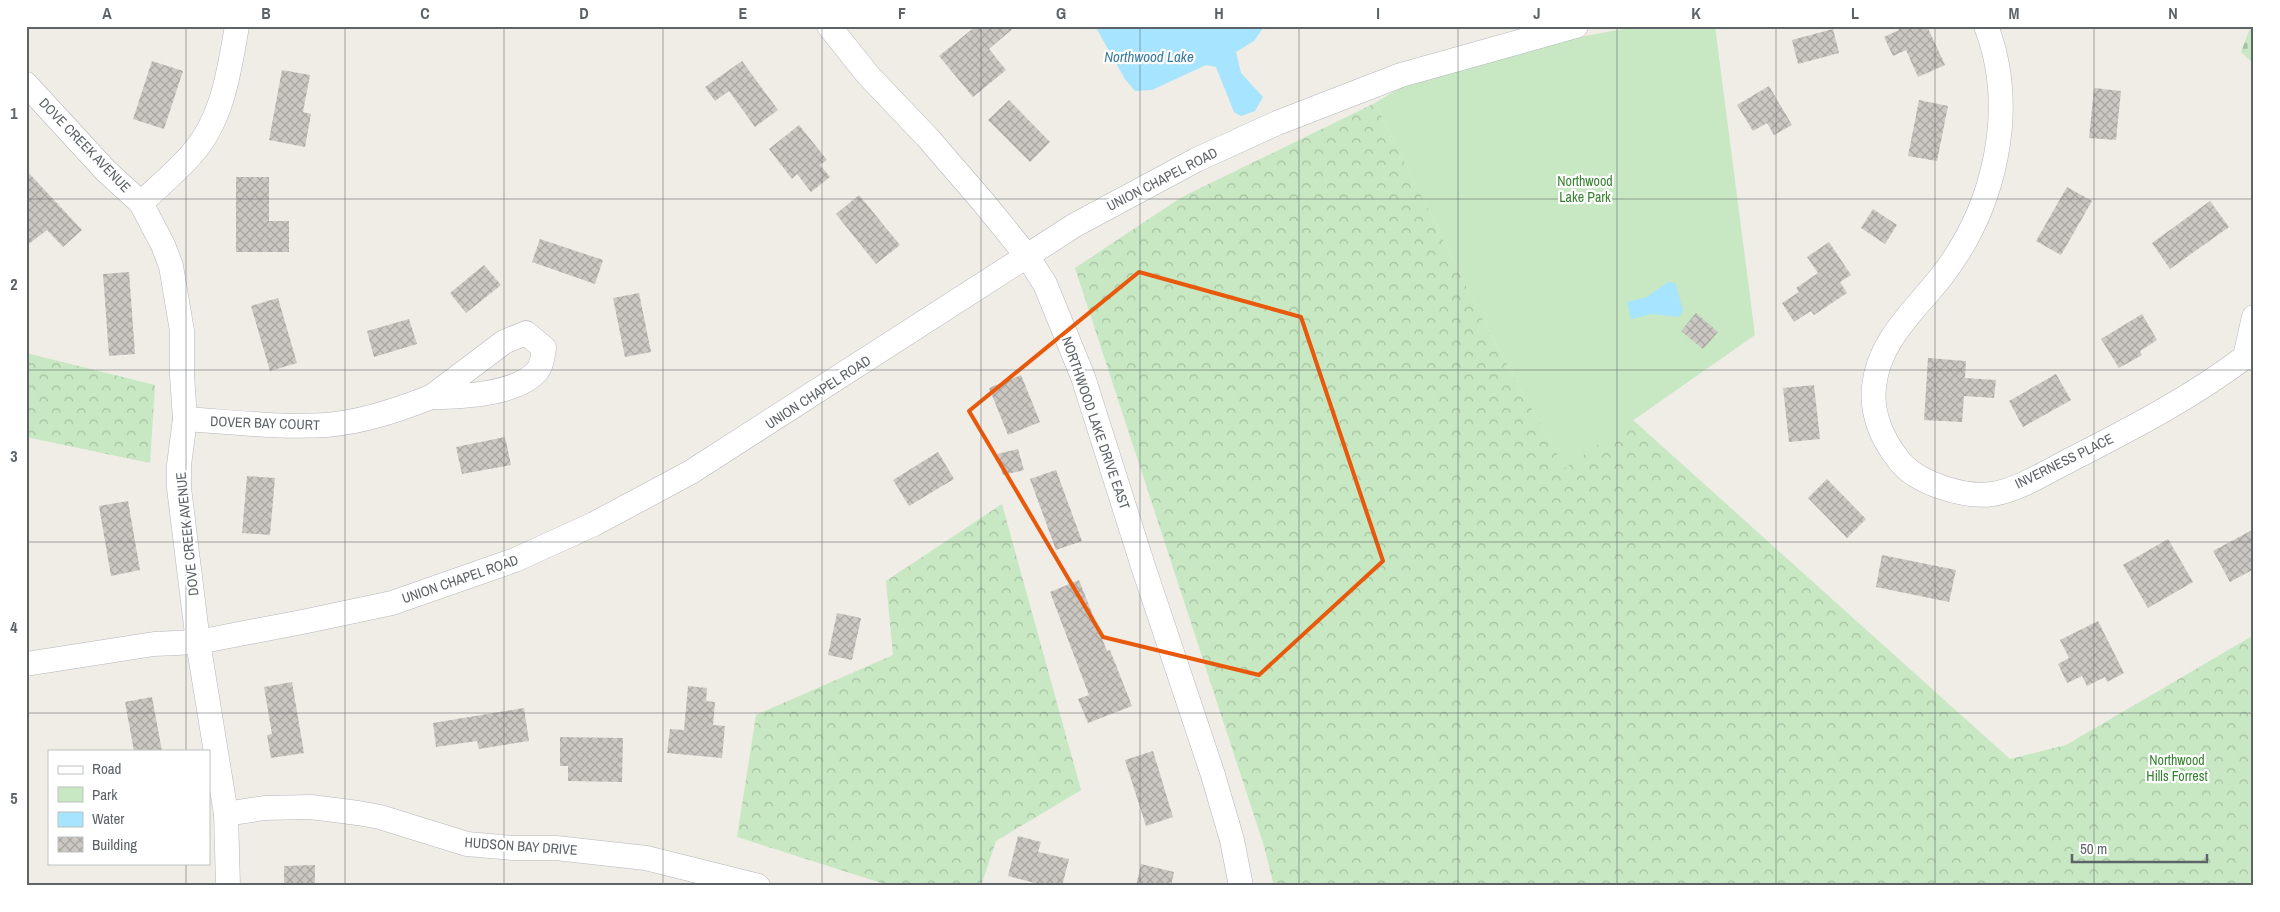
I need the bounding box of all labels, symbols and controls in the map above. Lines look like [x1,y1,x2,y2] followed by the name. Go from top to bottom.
[102,2,112,24] text: A
[261,2,271,24] text: B
[420,2,430,24] text: C
[579,2,589,24] text: D
[739,2,748,24] text: E
[898,2,906,24] text: F
[1056,2,1066,24] text: G
[1214,2,1224,24] text: H
[1376,2,1380,24] text: I
[1533,2,1541,24] text: J
[1691,2,1701,24] text: K
[1851,2,1859,24] text: L
[2009,2,2020,24] text: M
[2168,2,2178,24] text: N
[1104,46,1194,67] water label: Northwood Lake
[35,94,135,196] street label: DOVE CREEK AVENUE
[10,102,18,124] text: 1
[1104,143,1220,215] street label: UNION CHAPEL ROAD
[1557,172,1613,206] park label: Northwood Lake Park
[10,273,18,295] text: 2
[1058,334,1134,512] street label: NORTHWOOD LAKE DRIVE EAST
[762,351,874,433] street label: UNION CHAPEL ROAD
[210,412,320,434] street label: DOVER BAY COURT
[2012,429,2116,493] street label: INVERNESS PLACE
[10,445,18,467] text: 3
[172,471,202,597] street label: DOVE CREEK AVENUE
[399,551,521,607] street label: UNION CHAPEL ROAD
[10,616,18,638] text: 4
[48,750,210,864] legend
[2146,751,2208,785] park label: Northwood Hills Forrest
[92,758,121,779] text: Road
[92,784,118,805] text: Park
[10,787,18,809] text: 5
[92,808,124,829] text: Water
[2072,832,2208,864] scale bar
[464,833,578,859] street label: HUDSON BAY DRIVE
[92,834,137,855] text: Building
[2080,838,2107,859] text: 50 m

